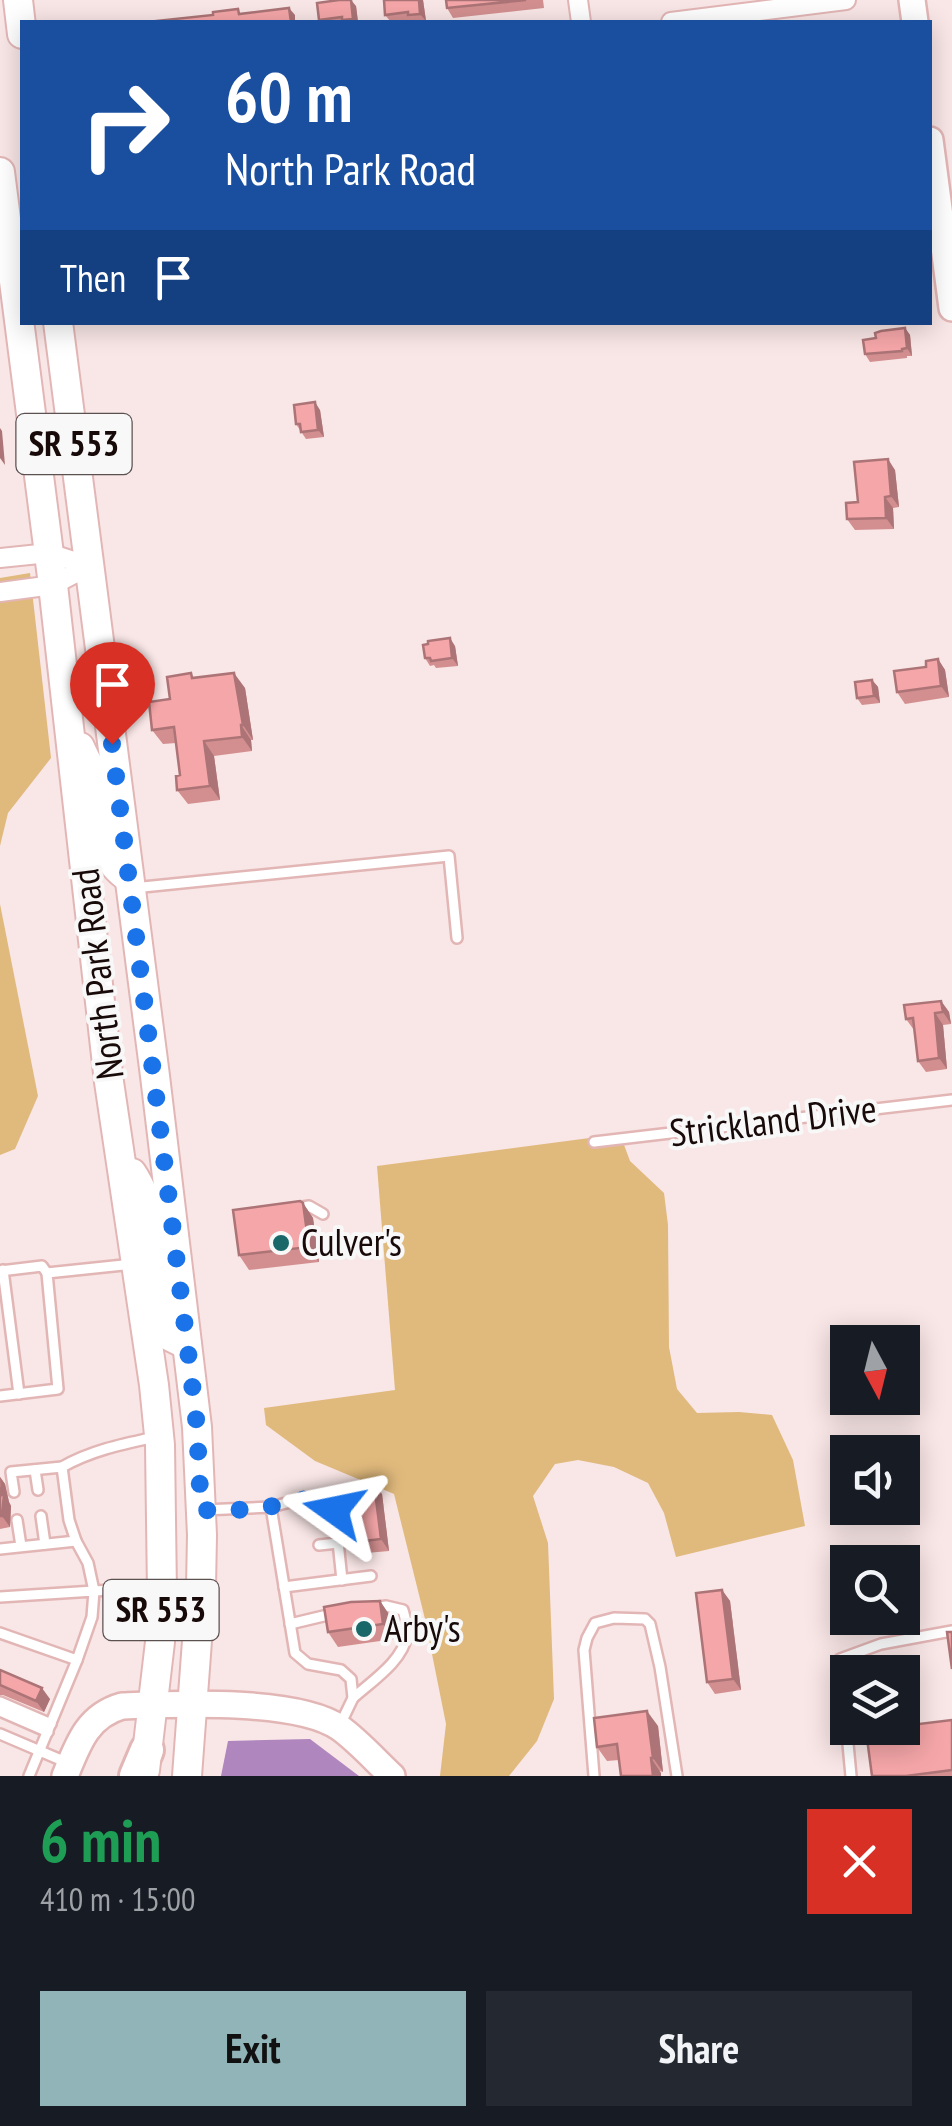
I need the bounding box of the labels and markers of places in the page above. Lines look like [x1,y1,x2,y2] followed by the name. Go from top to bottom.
[70,642,155,745] pin
[301,1217,402,1266] place label: Culver's
[270,1232,292,1254] marker: Culver's
[384,1603,461,1652] place label: Arby's
[353,1618,375,1640] marker: Arby's

